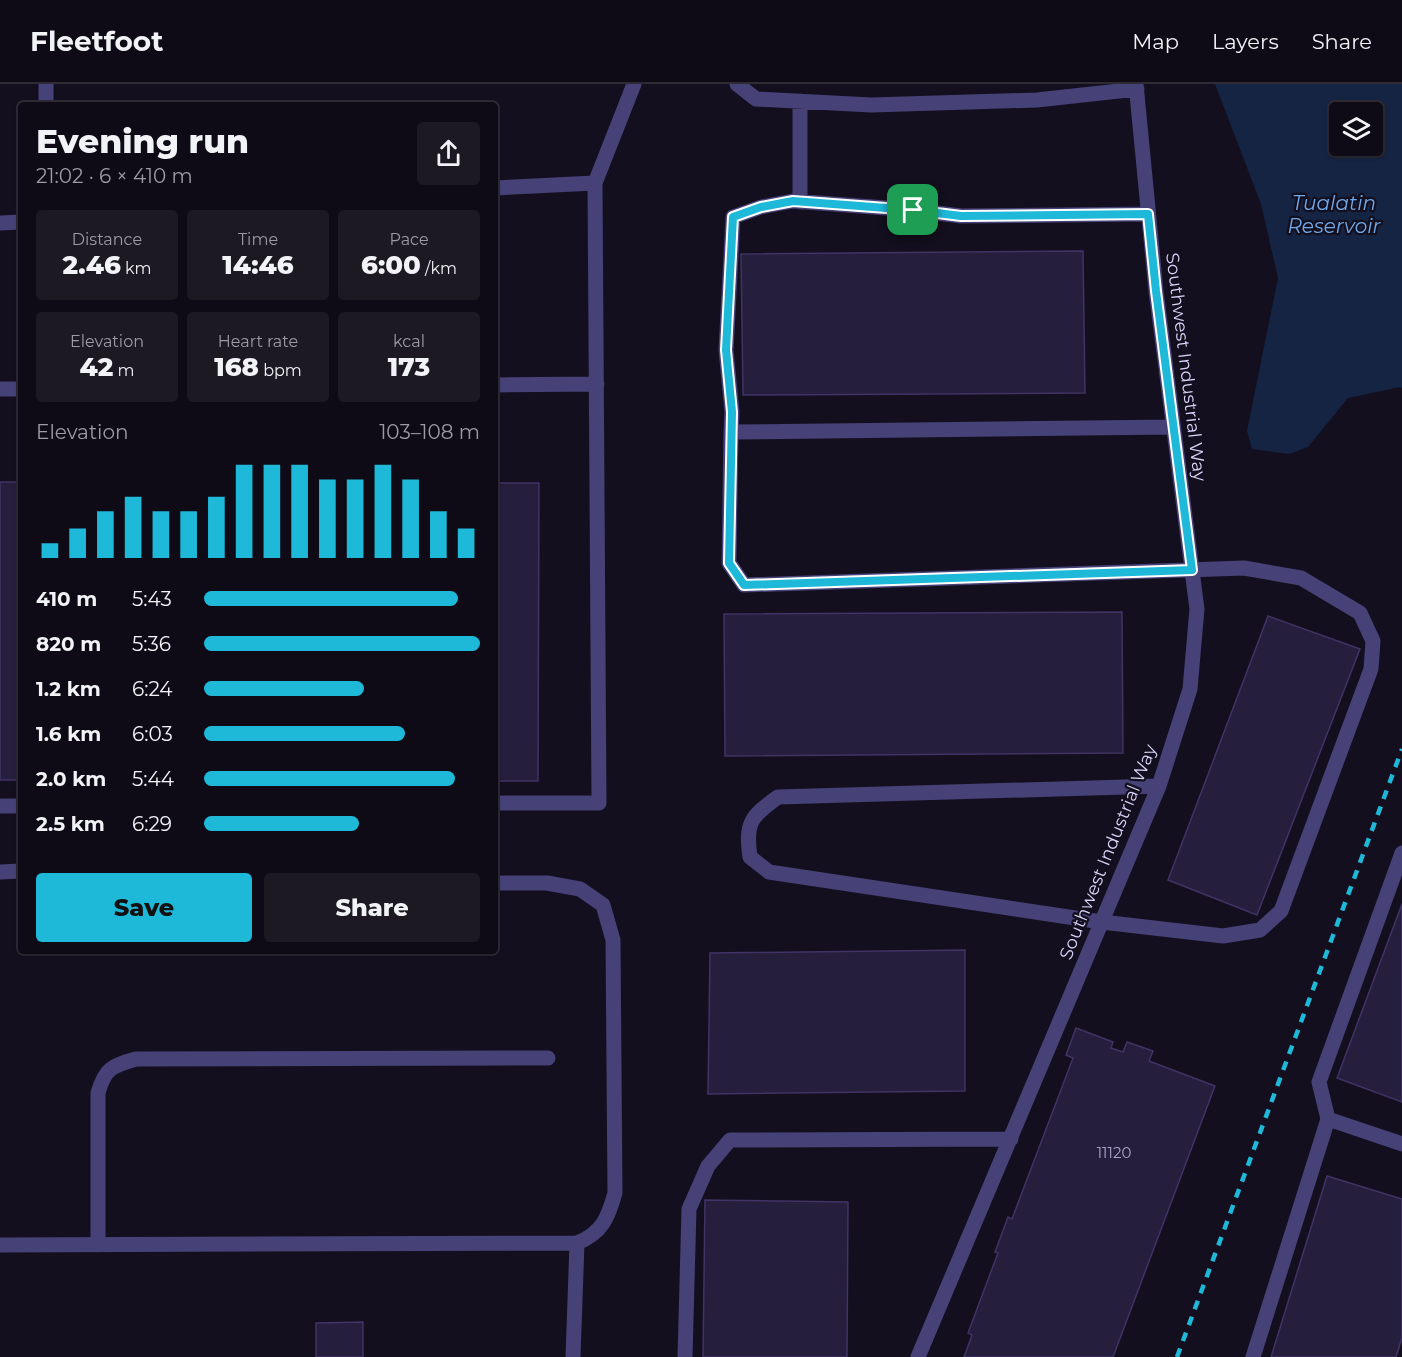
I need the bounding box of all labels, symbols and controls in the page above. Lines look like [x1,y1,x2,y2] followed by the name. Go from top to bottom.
[30,24,163,58] text: Fleetfoot
[1132,29,1179,54] text: Map
[1212,29,1279,54] text: Layers
[1312,29,1372,54] text: Share
[1329,102,1383,156] map controls
[1329,102,1383,156] button: layers
[36,121,249,161] text: Evening run
[417,122,480,185] button: share
[36,164,193,188] text: 21:02 · 6 × 410 m
[887,184,938,235] pin
[1287,191,1382,238] water label: Tualatin Reservoir
[896,193,929,226] icon: arrive
[72,230,142,249] text: Distance
[238,230,278,249] text: Time
[389,230,429,249] text: Pace
[62,249,121,281] text: 2.46
[222,249,294,281] text: 14:46
[361,249,421,281] text: 6:00
[1161,251,1211,483] street label: Southwest Industrial Way
[121,259,152,278] text: km
[421,259,457,278] text: /km
[70,332,144,351] text: Elevation
[218,332,298,351] text: Heart rate
[393,332,425,351] text: kcal
[80,351,113,383] text: 42
[214,351,259,383] text: 168
[388,351,430,383] text: 173
[113,361,134,380] text: m
[259,361,302,380] text: bpm
[36,420,128,444] text: Elevation
[379,420,480,444] text: 103–108 m
[36,587,97,611] text: 410 m
[132,587,172,611] text: 5:43
[36,632,101,656] text: 820 m
[132,632,171,656] text: 5:36
[36,677,101,701] text: 1.2 km
[132,677,173,701] text: 6:24
[36,722,101,746] text: 1.6 km
[132,722,173,746] text: 6:03
[1055,741,1161,963] street label: Southwest Industrial Way
[36,767,106,791] text: 2.0 km
[132,767,174,791] text: 5:44
[36,812,105,836] text: 2.5 km
[132,812,172,836] text: 6:29
[36,873,252,942] button: Save
[264,873,480,942] button: Share
[1097,1143,1131,1162] house number: 11120

